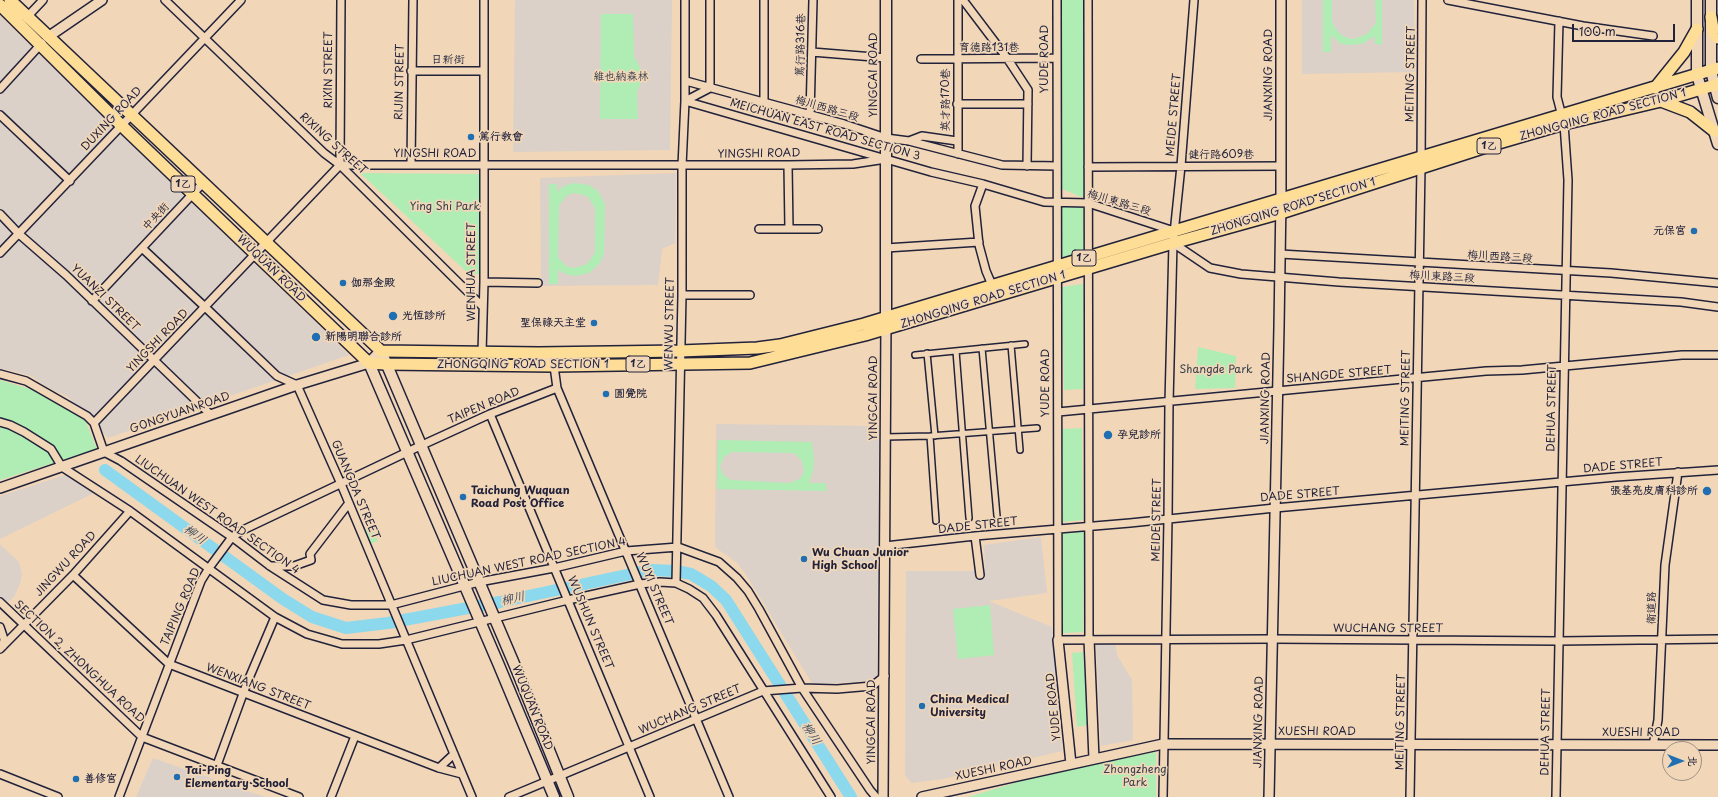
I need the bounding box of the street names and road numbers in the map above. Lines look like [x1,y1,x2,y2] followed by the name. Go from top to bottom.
[794,13,808,77] street label: 篤行路316巷
[1038,25,1052,93] street label: YUDE ROAD
[1404,26,1418,122] street label: MEITING STREET
[1262,29,1276,121] street label: JIANXING ROAD
[322,32,336,108] street label: RIXIN STREET
[867,32,881,118] street label: YINGCAI ROAD
[959,41,1019,55] street label: 育德路131巷
[393,44,407,120] street label: RIJIN STREET
[432,53,464,67] street label: 日新街
[939,69,953,131] street label: 英才路170巷
[1164,73,1184,157] street label: MEIDE STREET
[79,84,145,154] street label: DUXING ROAD
[1518,86,1688,144] street label: ZHONGQING ROAD SECTION 1
[793,94,861,124] street label: 梅川西路三段
[728,96,922,164] street label: MEICHUAN EAST ROAD SECTION 3
[297,110,369,178] street label: RIXING STREET
[1477,138,1501,154] road number: 1乙
[394,147,476,161] street label: YINGSHI ROAD
[717,147,801,161] street label: YINGSHI ROAD
[1188,148,1254,162] street label: 健行路609巷
[171,176,195,192] road number: 1乙
[1209,176,1377,238] street label: ZHONGQING ROAD SECTION 1
[1085,188,1153,218] street label: 梅川東路三段
[140,200,172,234] street label: 中央街
[465,222,479,322] street label: WENHUA STREET
[234,233,308,305] street label: WUQUAN ROAD
[1467,249,1533,265] street label: 梅川西路三段
[1072,250,1096,266] road number: 1乙
[68,262,142,334] street label: YUANZI STREET
[899,269,1067,331] street label: ZHONGQING ROAD SECTION 1
[1409,269,1475,285] street label: 梅川東路三段
[663,277,677,371] street label: WENWU STREET
[124,307,192,375] street label: YINGSHI ROAD
[1039,349,1053,417] street label: YUDE ROAD
[1399,350,1413,446] street label: MEITING STREET
[1259,352,1273,444] street label: JIANXING ROAD
[867,355,881,441] street label: YINGCAI ROAD
[626,356,650,372] road number: 1乙
[437,358,609,372] street label: ZHONGQING ROAD SECTION 1
[1286,364,1392,386] street label: SHANGDE STREET
[1545,364,1559,452] street label: DEHUA STREET
[446,385,522,427] street label: TAIPEN ROAD
[128,390,232,436] street label: GONGYUAN ROAD
[328,438,382,542] street label: GUANGDA STREET
[132,453,302,577] street label: LIUCHUAN WEST ROAD SECTION 4
[1583,456,1663,476] street label: DADE STREET
[1150,478,1164,562] street label: MEIDE STREET
[1260,485,1340,505] street label: DADE STREET
[938,515,1018,537] street label: DADE STREET
[33,529,99,599] street label: JINGWU ROAD
[431,535,627,589] street label: LIUCHUAN WEST ROAD SECTION 4
[633,551,675,627] street label: WUYI STREET
[159,566,203,648] street label: TAIPING ROAD
[564,574,616,672] street label: WUSHUN STREET
[1645,591,1659,625] street label: 衛道路
[11,598,147,726] street label: SECTION 2, ZHONGHUA ROAD
[1333,622,1443,636] street label: WUCHANG STREET
[204,661,312,713] street label: WENXIANG STREET
[509,664,555,752] street label: WUQUAN ROAD
[1044,672,1064,742] street label: YUDE ROAD
[1394,674,1408,770] street label: MEITING STREET
[1252,676,1266,768] street label: JIANXING ROAD
[865,679,879,765] street label: YINGCAI ROAD
[637,682,743,738] street label: WUCHANG STREET
[1539,688,1553,776] street label: DEHUA STREET
[1278,725,1356,739] street label: XUESHI ROAD
[1602,726,1680,740] street label: XUESHI ROAD
[955,754,1033,784] street label: XUESHI ROAD

